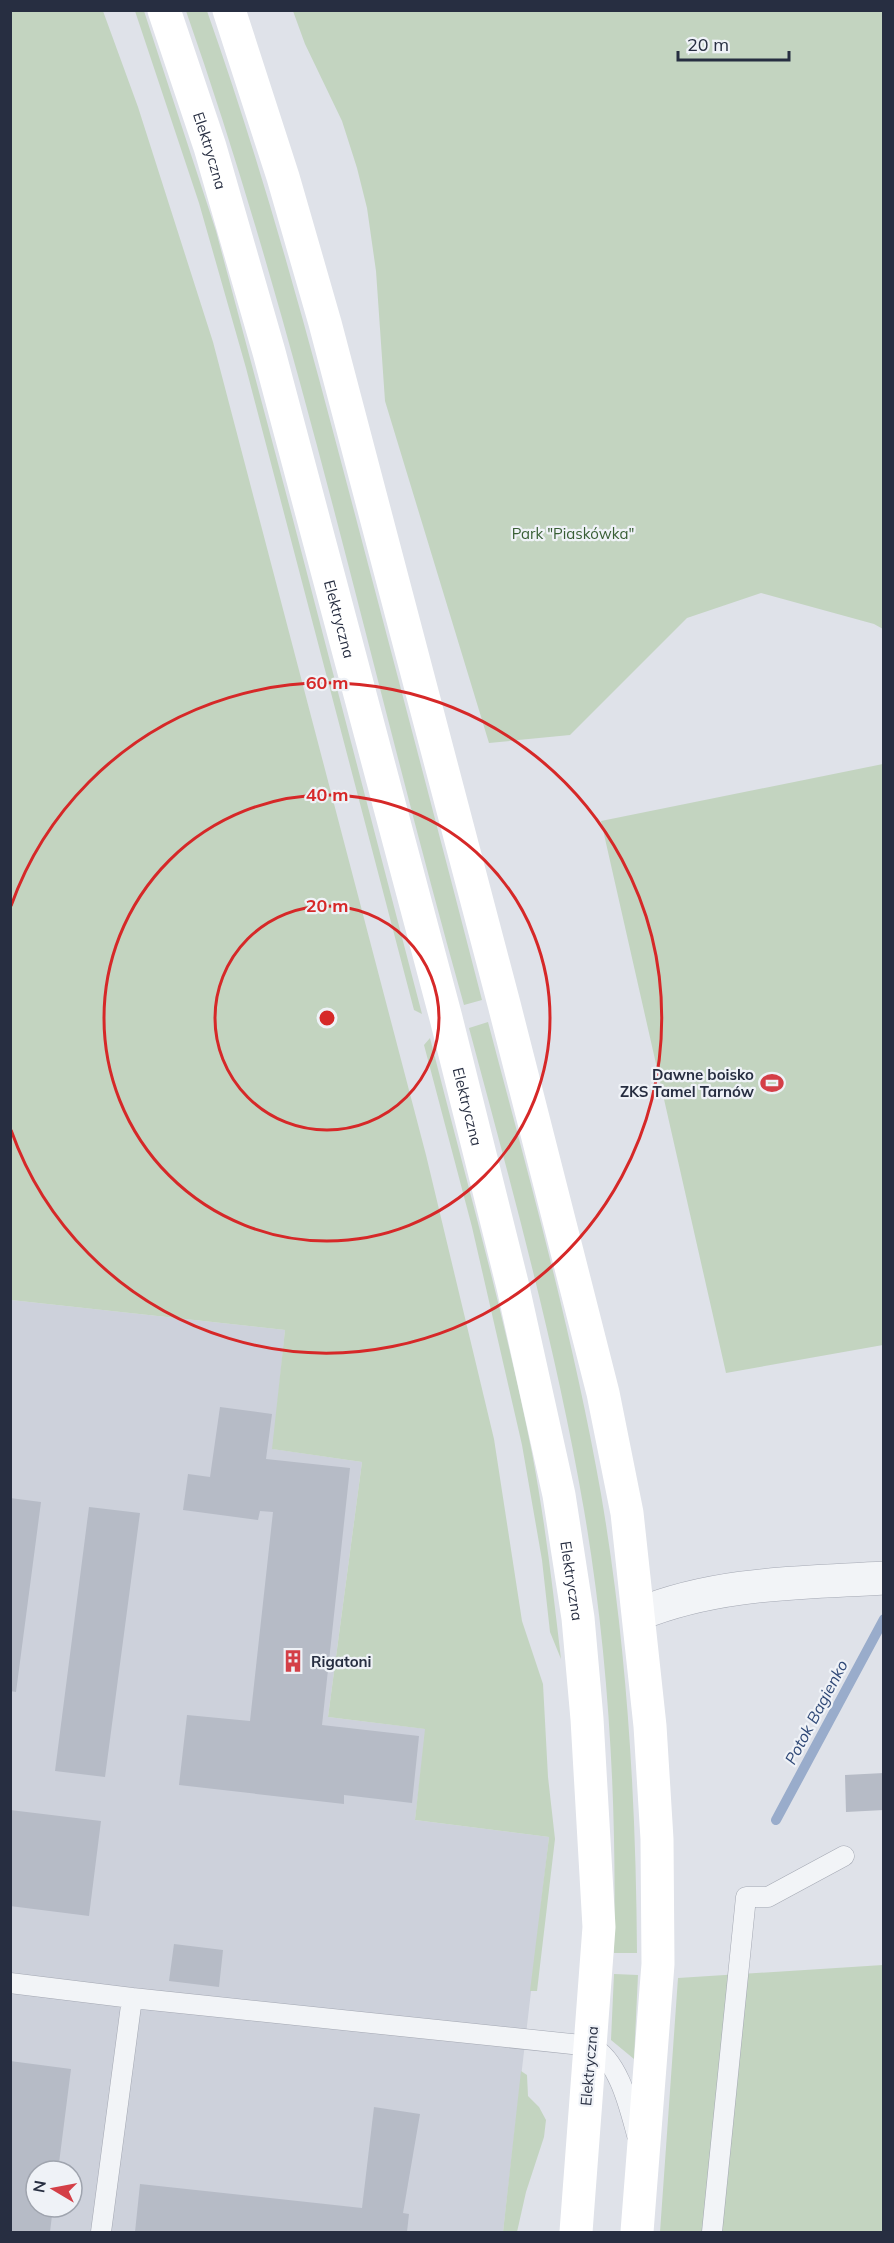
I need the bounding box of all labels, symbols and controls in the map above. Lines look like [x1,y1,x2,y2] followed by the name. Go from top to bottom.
[678,24,789,62] scale bar
[687,33,729,56] text: 20 m
[189,109,231,192] street label: Elektryczna
[512,524,634,543] park label: Park "Piaskówka"
[320,578,359,660] street label: Elektryczna
[306,671,348,694] text: 60 m
[306,783,348,806] text: 40 m
[306,894,348,917] text: 20 m
[317,1008,337,1028] centre of rings
[449,1065,487,1148] street label: Elektryczna
[620,1065,755,1101] place label: Dawne boisko ZKS Tamel Tarnów
[759,1070,785,1096] sports icon: Dawne boisko ZKS Tamel Tarnów
[557,1540,588,1622] street label: Elektryczna
[280,1648,306,1674] building icon: Rigatoni
[311,1652,372,1671] place label: Rigatoni
[780,1656,852,1768] water label: Potok Bagienko
[576,2025,602,2107] street label: Elektryczna
[24,2159,84,2219] north arrow
[28,2179,50,2194] text: N

